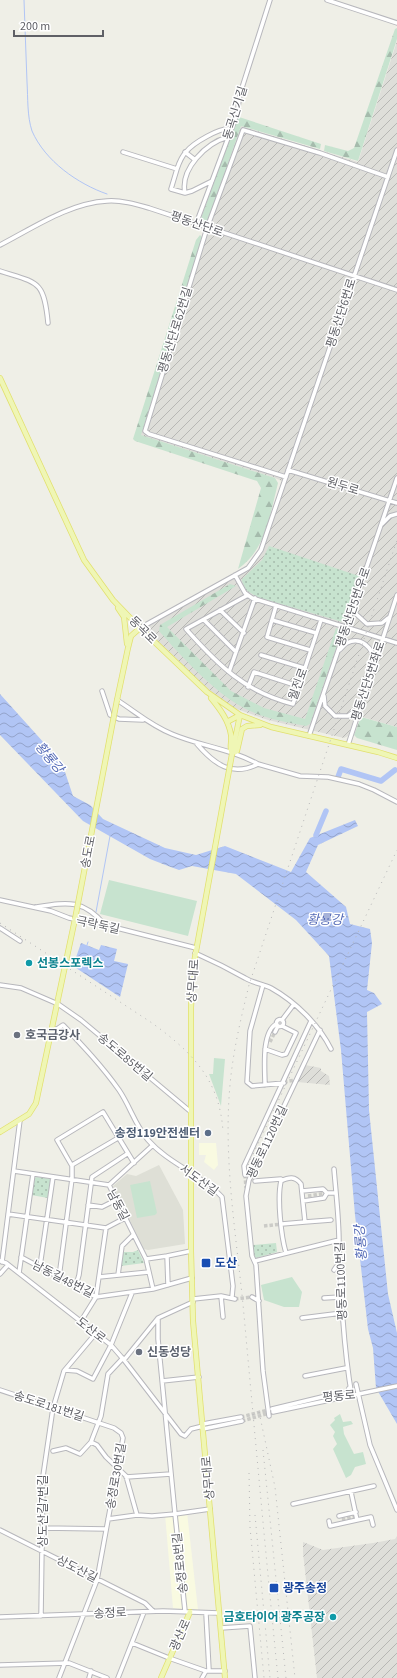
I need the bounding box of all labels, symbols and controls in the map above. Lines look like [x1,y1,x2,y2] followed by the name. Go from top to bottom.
[14,12,103,38] scale bar
[20,18,50,35] text: 200 m
[219,84,252,142] street label: 동곡신기길
[168,207,226,241] street label: 평동산단로
[322,276,361,350] street label: 평동산단6번로
[154,285,197,375] street label: 평동산단로62번길
[325,474,361,499] street label: 원두로
[332,565,375,649] street label: 평동산단5번우로
[125,613,160,648] street label: 동곡로
[348,639,389,723] street label: 평동산단5번좌로
[285,666,312,703] street label: 월전로
[31,738,69,779] water label: 황룡강
[77,834,100,870] street label: 송도로
[307,911,345,929] water label: 황룡강
[75,913,121,938] street label: 극락둑길
[37,955,103,972] place label: 선봉스포렉스
[24,958,34,968] marker: 선봉스포렉스
[183,958,204,1004] street label: 상무대로
[25,1027,80,1044] place label: 호국금강사
[93,1029,156,1085] street label: 송도로85번길
[12,1030,22,1040] marker: 호국금강사
[243,1103,292,1182] street label: 평동로1120번길
[115,1125,200,1142] place label: 송정119안전센터
[203,1128,213,1138] marker: 송정119안전센터
[176,1161,222,1200] street label: 서도산길
[102,1187,133,1224] street label: 남동길
[351,1222,371,1261] water label: 황룡강
[332,1241,351,1321] street label: 평동로1100번길
[215,1255,237,1272] place label: 도산
[29,1257,97,1302] street label: 남동길48번길
[200,1257,212,1269] marker: 도산
[72,1313,109,1347] street label: 도산로
[147,1344,191,1361] place label: 신동성당
[134,1347,144,1357] marker: 신동성당
[11,1387,86,1426] street label: 송도로181번길
[322,1387,356,1406] street label: 평동로
[102,1442,131,1511] street label: 송정로30번길
[198,1455,219,1501] street label: 상무대로
[35,1475,52,1547] street label: 상도산길7번길
[169,1532,192,1594] street label: 송정로8번길
[53,1552,100,1587] street label: 상도산길
[283,1580,327,1597] place label: 광주송정
[268,1582,280,1594] marker: 광주송정
[93,1604,127,1623] street label: 송정로
[223,1609,325,1626] place label: 금호타이어 광주공장
[328,1612,338,1622] marker: 금호타이어 광주공장
[166,1617,195,1654] street label: 광산로

